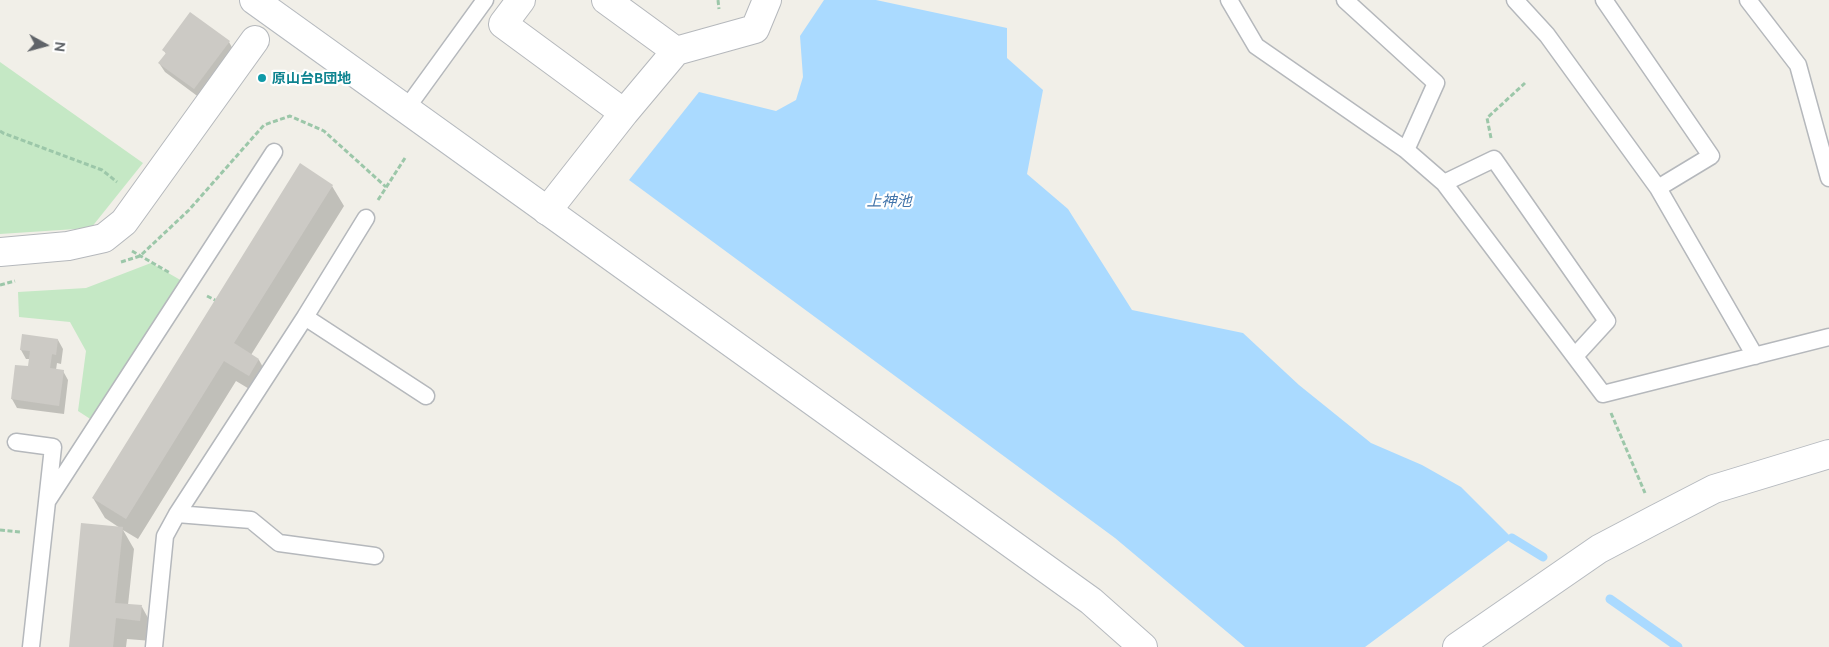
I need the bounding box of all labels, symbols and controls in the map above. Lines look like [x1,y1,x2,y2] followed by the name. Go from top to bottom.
[20,20,70,70] north arrow
[51,41,68,53] text: N
[272,70,351,86] place label: 原山台B団地
[256,72,268,84] marker: 原山台B団地
[867,192,911,210] water label: 上神池

